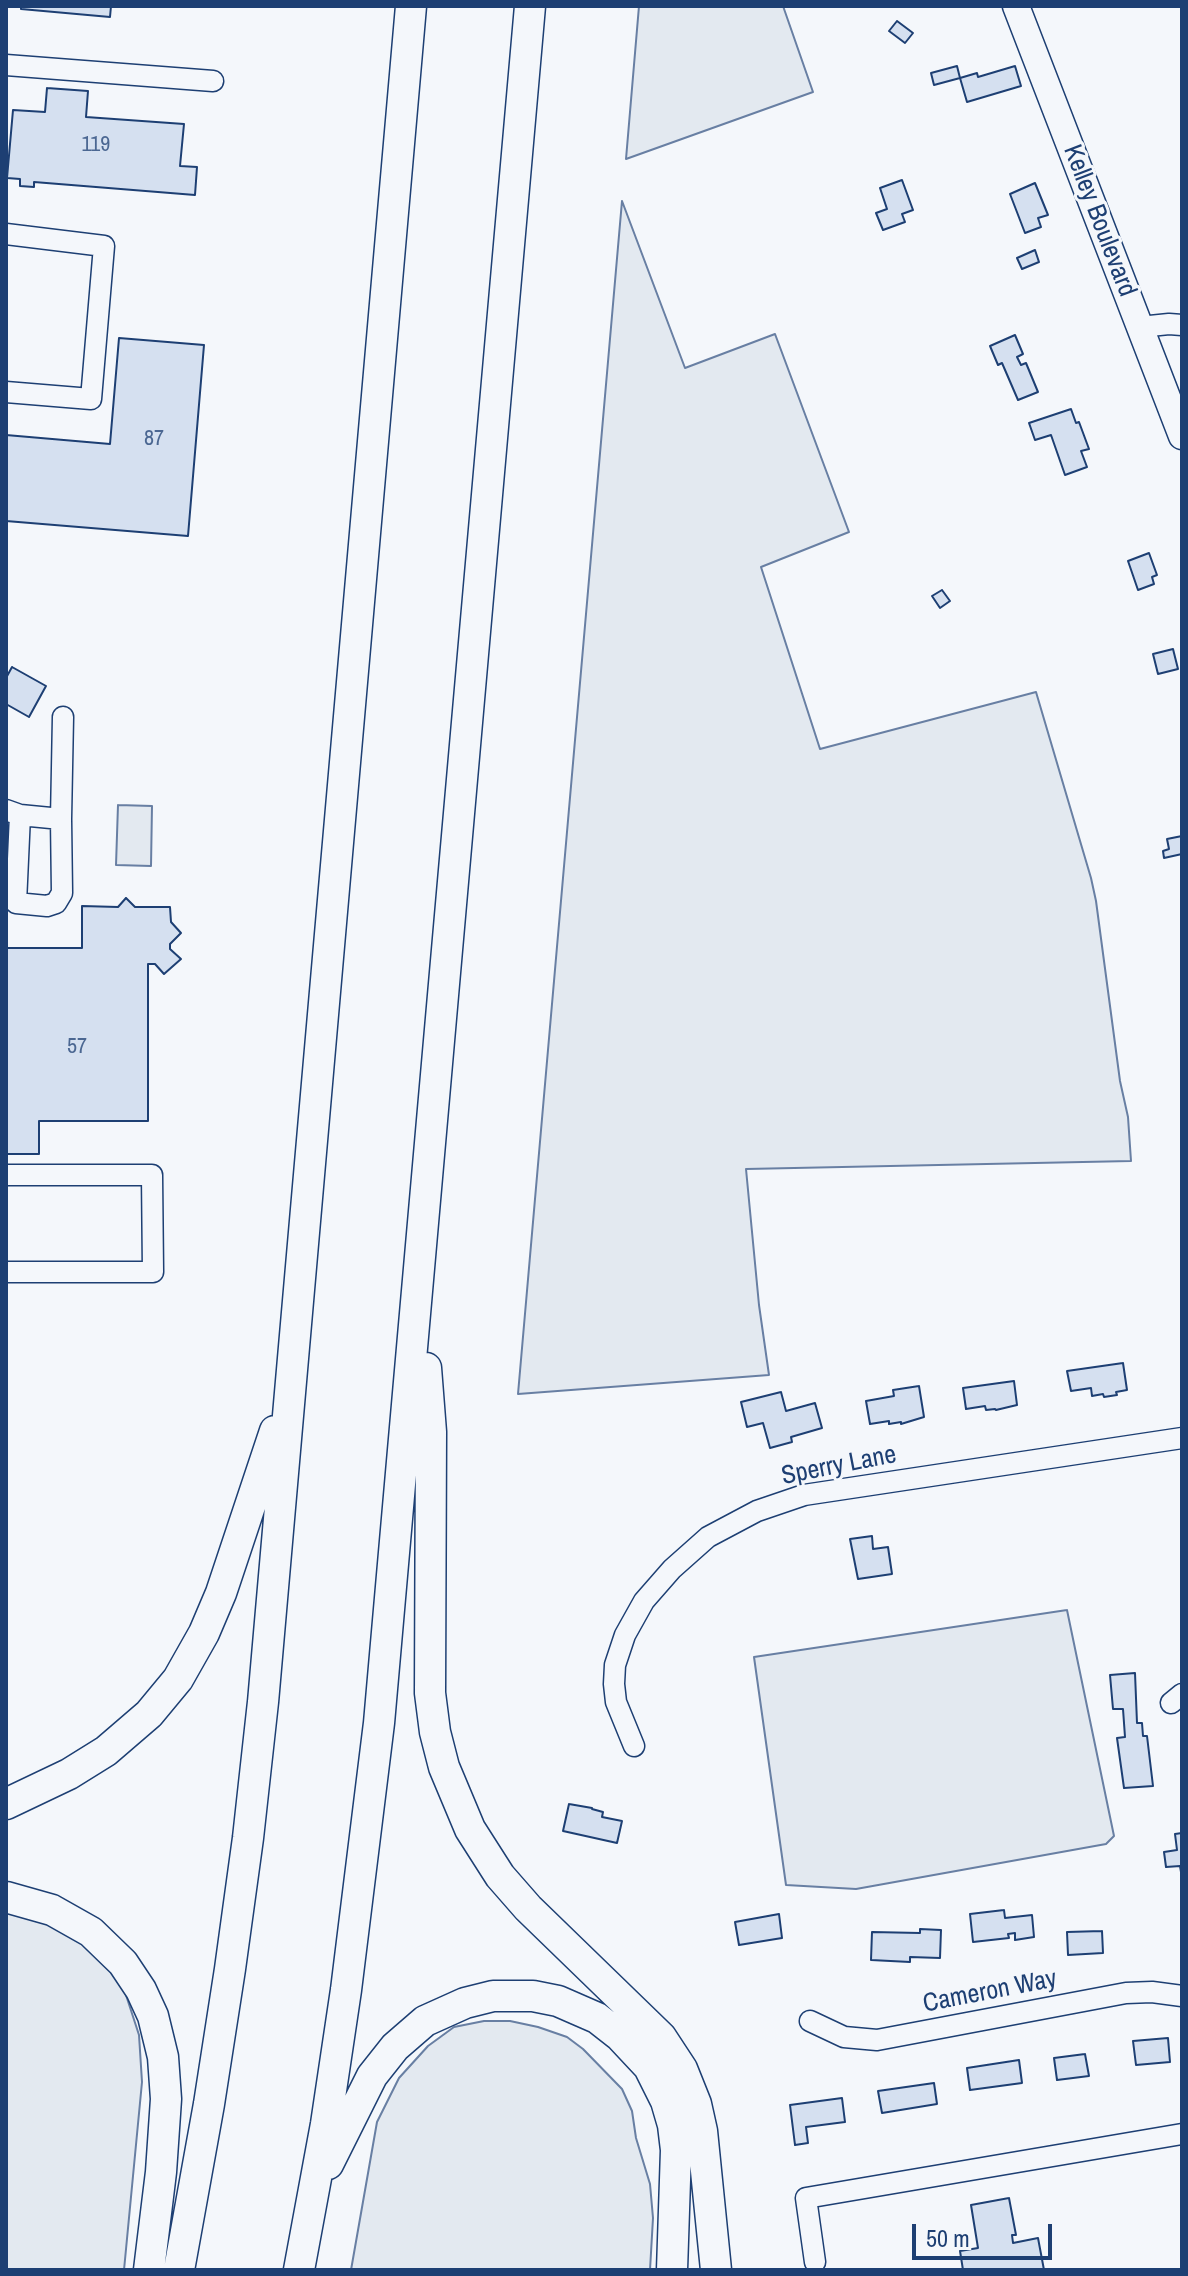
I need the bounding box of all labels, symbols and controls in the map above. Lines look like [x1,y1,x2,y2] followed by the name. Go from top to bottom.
[82,132,110,158] house number: 119
[1056,141,1142,301] street label: Kelley Boulevard
[144,426,164,452] house number: 87
[67,1034,87,1060] house number: 57
[779,1440,899,1492] street label: Sperry Lane
[921,1964,1059,2020] street label: Cameron Way
[916,2208,1056,2258] scale bar
[926,2222,970,2254] text: 50 m

